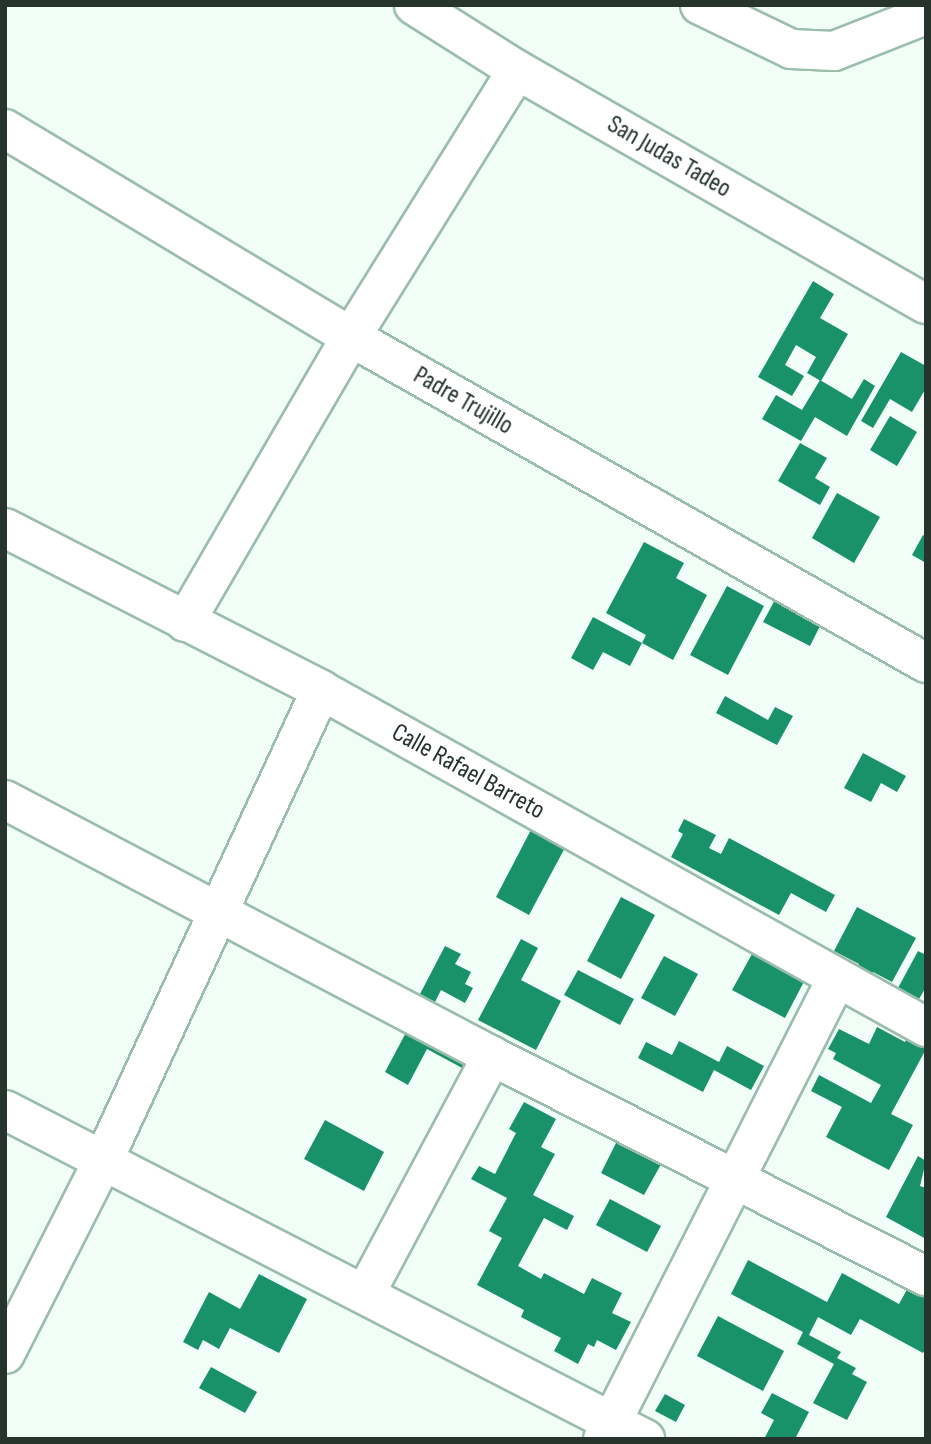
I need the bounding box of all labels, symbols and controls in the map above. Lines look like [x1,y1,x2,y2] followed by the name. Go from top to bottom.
[602,109,736,205] street label: San Judas Tadeo
[408,360,518,442] street label: Padre Trujillo
[386,717,550,827] street label: Calle Rafael Barreto

